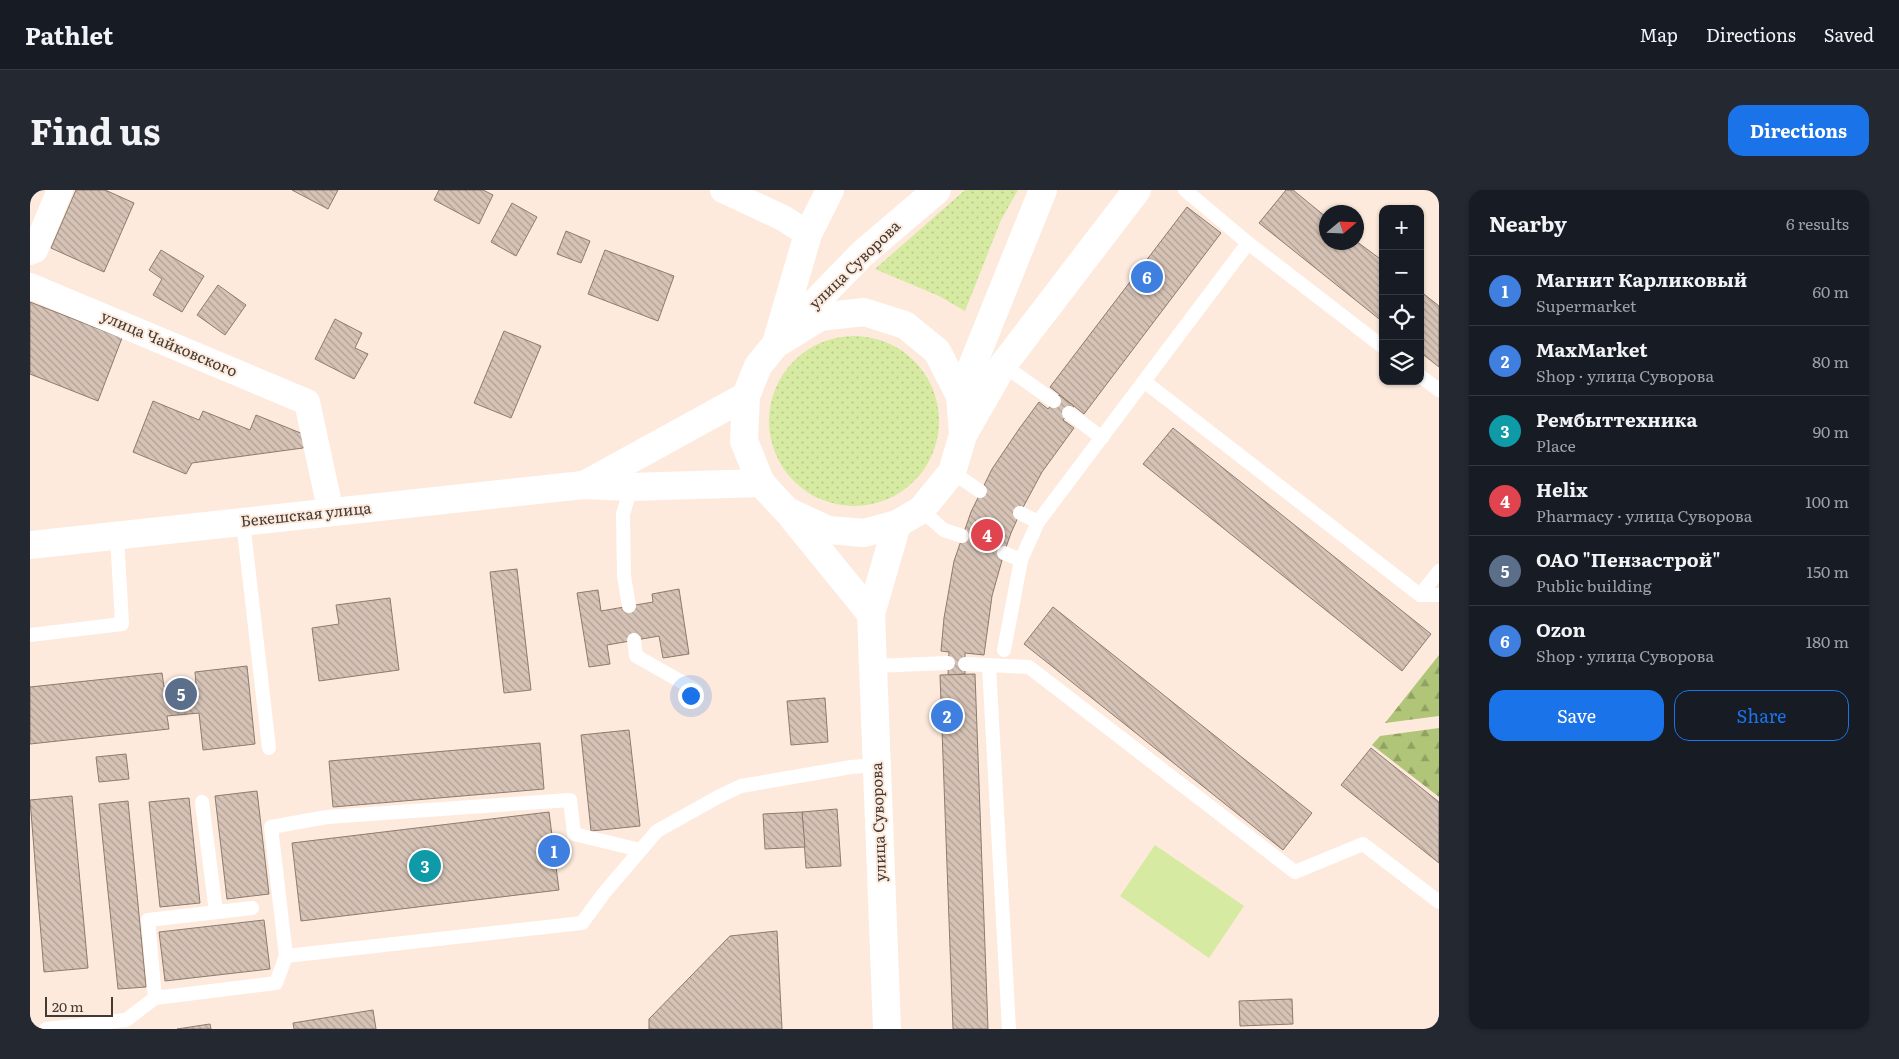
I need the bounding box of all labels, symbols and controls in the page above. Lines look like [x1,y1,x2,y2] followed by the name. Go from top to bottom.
[25,17,113,52] text: Pathlet
[1640,21,1678,48] text: Map
[1706,21,1796,48] text: Directions
[1824,21,1874,48] text: Saved
[30,104,160,156] text: Find us
[1728,105,1869,156] button: Directions
[1319,205,1364,250] north arrow
[1379,205,1424,385] map controls
[1379,205,1424,250] button: +
[1489,207,1567,238] text: Nearby
[1786,211,1849,235] text: 6 results
[803,214,905,314] street label: улица Суворова
[1379,250,1424,295] button: −
[1131,258,1163,296] pin: 6
[1536,265,1747,293] text: Магнит Карликовый
[1502,279,1508,303] text: 1
[1812,279,1849,303] text: 60 m
[1536,293,1636,317] text: Supermarket
[1379,295,1424,340] button: locate
[98,304,241,382] street label: улица Чайковского
[1536,335,1648,363] text: MaxMarket
[1379,340,1424,385] button: layers
[1501,349,1509,373] text: 2
[1812,349,1849,373] text: 80 m
[1536,363,1714,387] text: Shop · улица Суворова
[1536,405,1698,433] text: Рембыттехника
[1501,419,1509,443] text: 3
[1813,419,1849,443] text: 90 m
[1536,433,1576,457] text: Place
[1536,475,1588,503] text: Helix
[1500,489,1510,513] text: 4
[1805,489,1849,513] text: 100 m
[239,495,373,532] street label: Бекешская улица
[1536,503,1752,527] text: Pharmacy · улица Суворова
[971,516,1003,554] pin: 4
[1536,545,1721,573] text: ОАО "Пензастрой"
[1501,559,1509,583] text: 5
[1806,559,1849,583] text: 150 m
[1536,573,1652,597] text: Public building
[1536,615,1586,643] text: Ozon
[1500,629,1510,653] text: 6
[1806,629,1849,653] text: 180 m
[1536,643,1714,667] text: Shop · улица Суворова
[165,675,197,713] pin: 5
[678,683,704,709] your location
[1489,690,1664,741] button: Save
[1674,690,1849,741] button: Share
[931,697,963,735] pin: 2
[864,761,891,882] street label: улица Суворова
[538,832,570,870] pin: 1
[409,847,441,885] pin: 3
[45,994,112,1017] scale bar
[52,996,84,1016] text: 20 m

